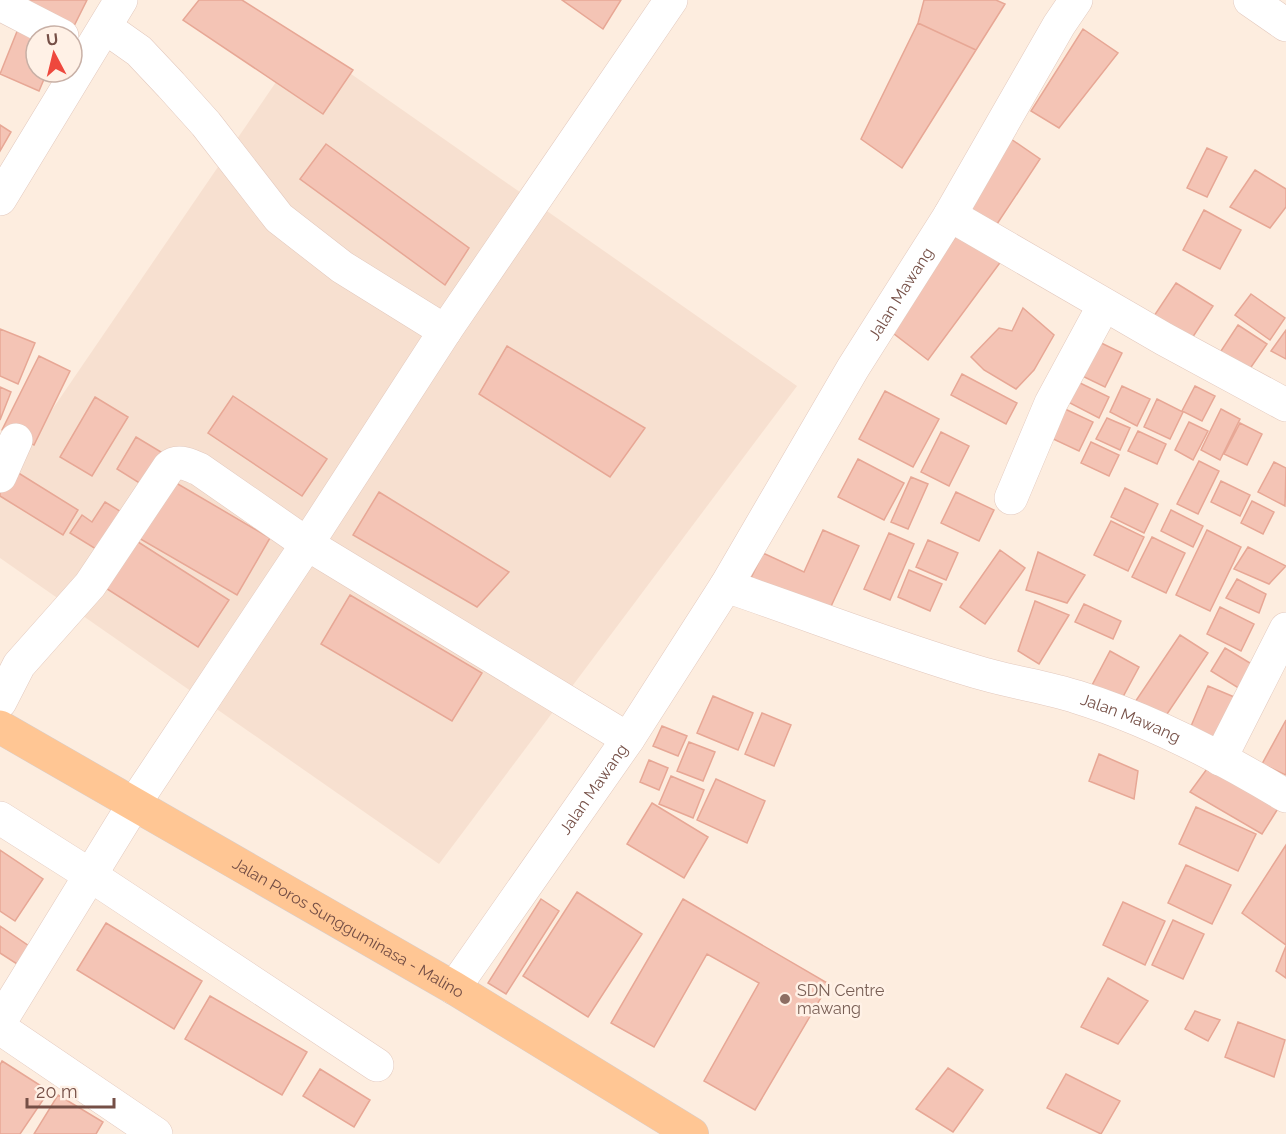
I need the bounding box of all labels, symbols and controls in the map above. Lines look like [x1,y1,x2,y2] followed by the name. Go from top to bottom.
[24,24,84,84] north arrow
[45,29,59,50] text: U
[864,244,937,343] street label: Jalan Mawang
[1078,689,1184,746] street label: Jalan Mawang
[555,740,631,838] street label: Jalan Mawang
[229,853,468,1001] street label: Jalan Poros Sungguminasa - Malino
[797,981,884,1018] place label: SDN Centre mawang
[778,992,792,1006] marker: SDN Centre mawang
[27,1071,114,1109] scale bar
[36,1081,78,1102] text: 20 m

